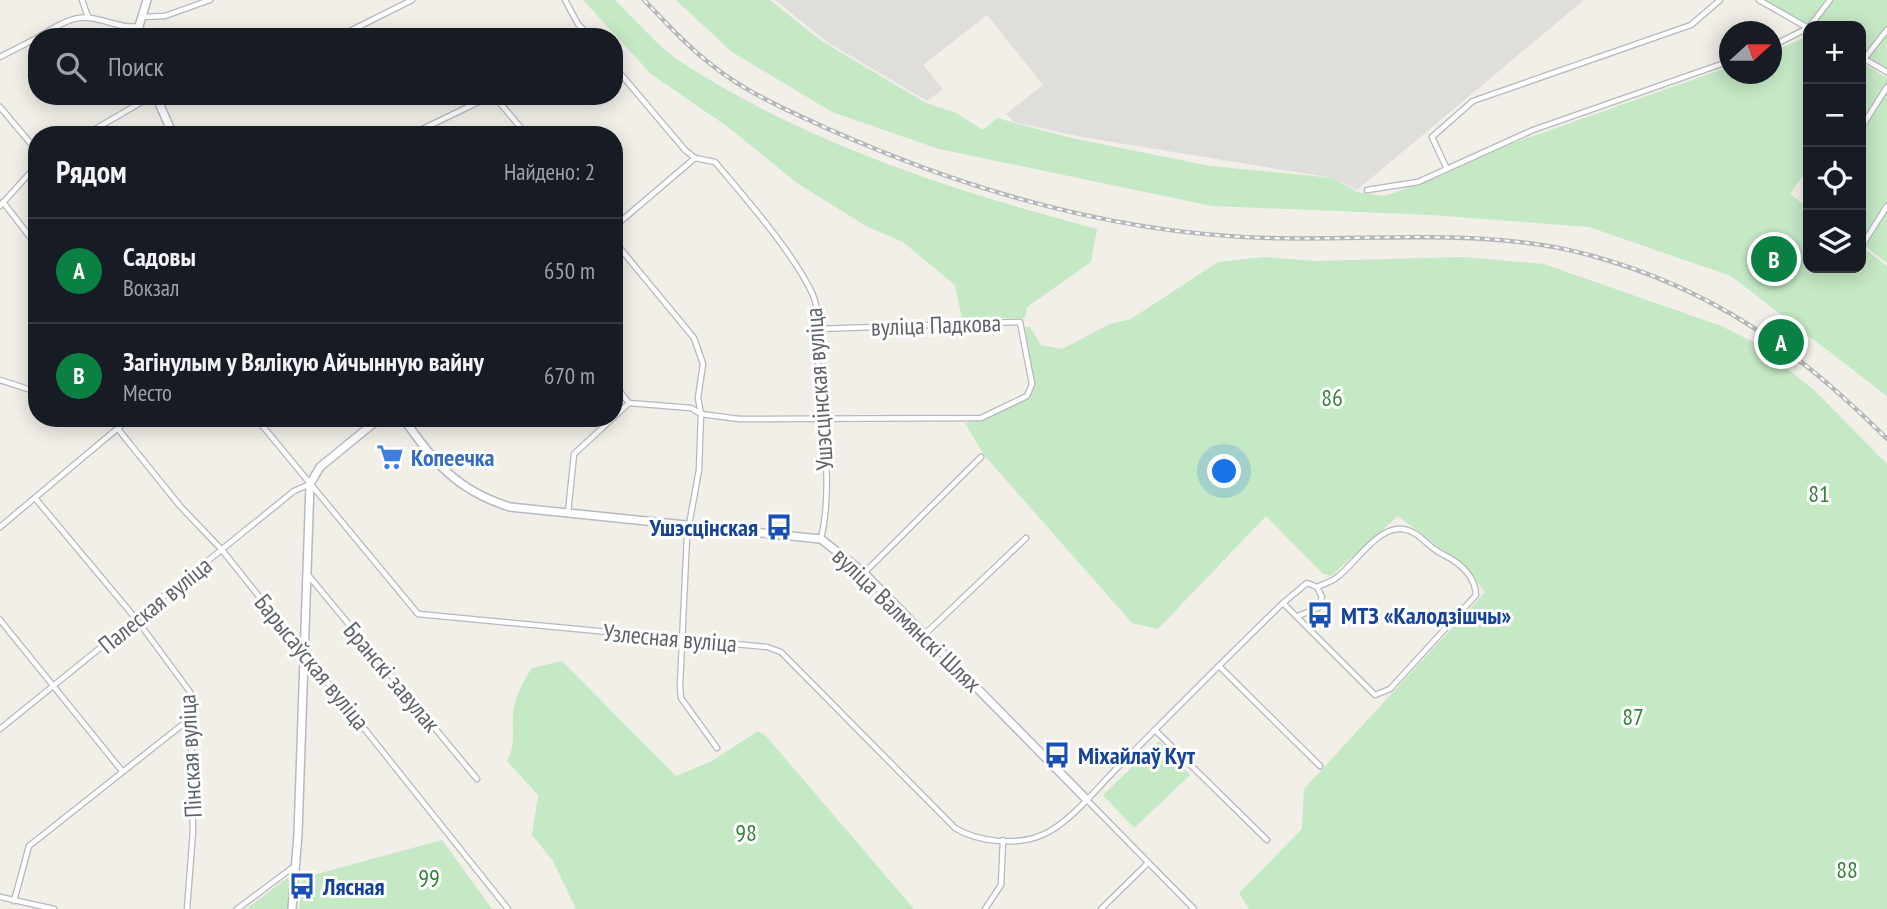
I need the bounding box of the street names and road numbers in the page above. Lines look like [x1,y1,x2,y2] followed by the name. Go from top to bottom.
[798,307,840,471] street label: Ушэсцінская вуліца
[870,307,1002,343] street label: вуліца Падкова
[826,541,988,699] street label: вуліца Валмянскі Шлях
[92,550,218,660] street label: Палеская вуліца
[248,588,376,736] street label: Барысаўская вуліца
[337,616,448,739] street label: Бранскі завулак
[602,617,738,659] street label: Узлесная вуліца
[171,693,209,819] street label: Пінская вуліца

